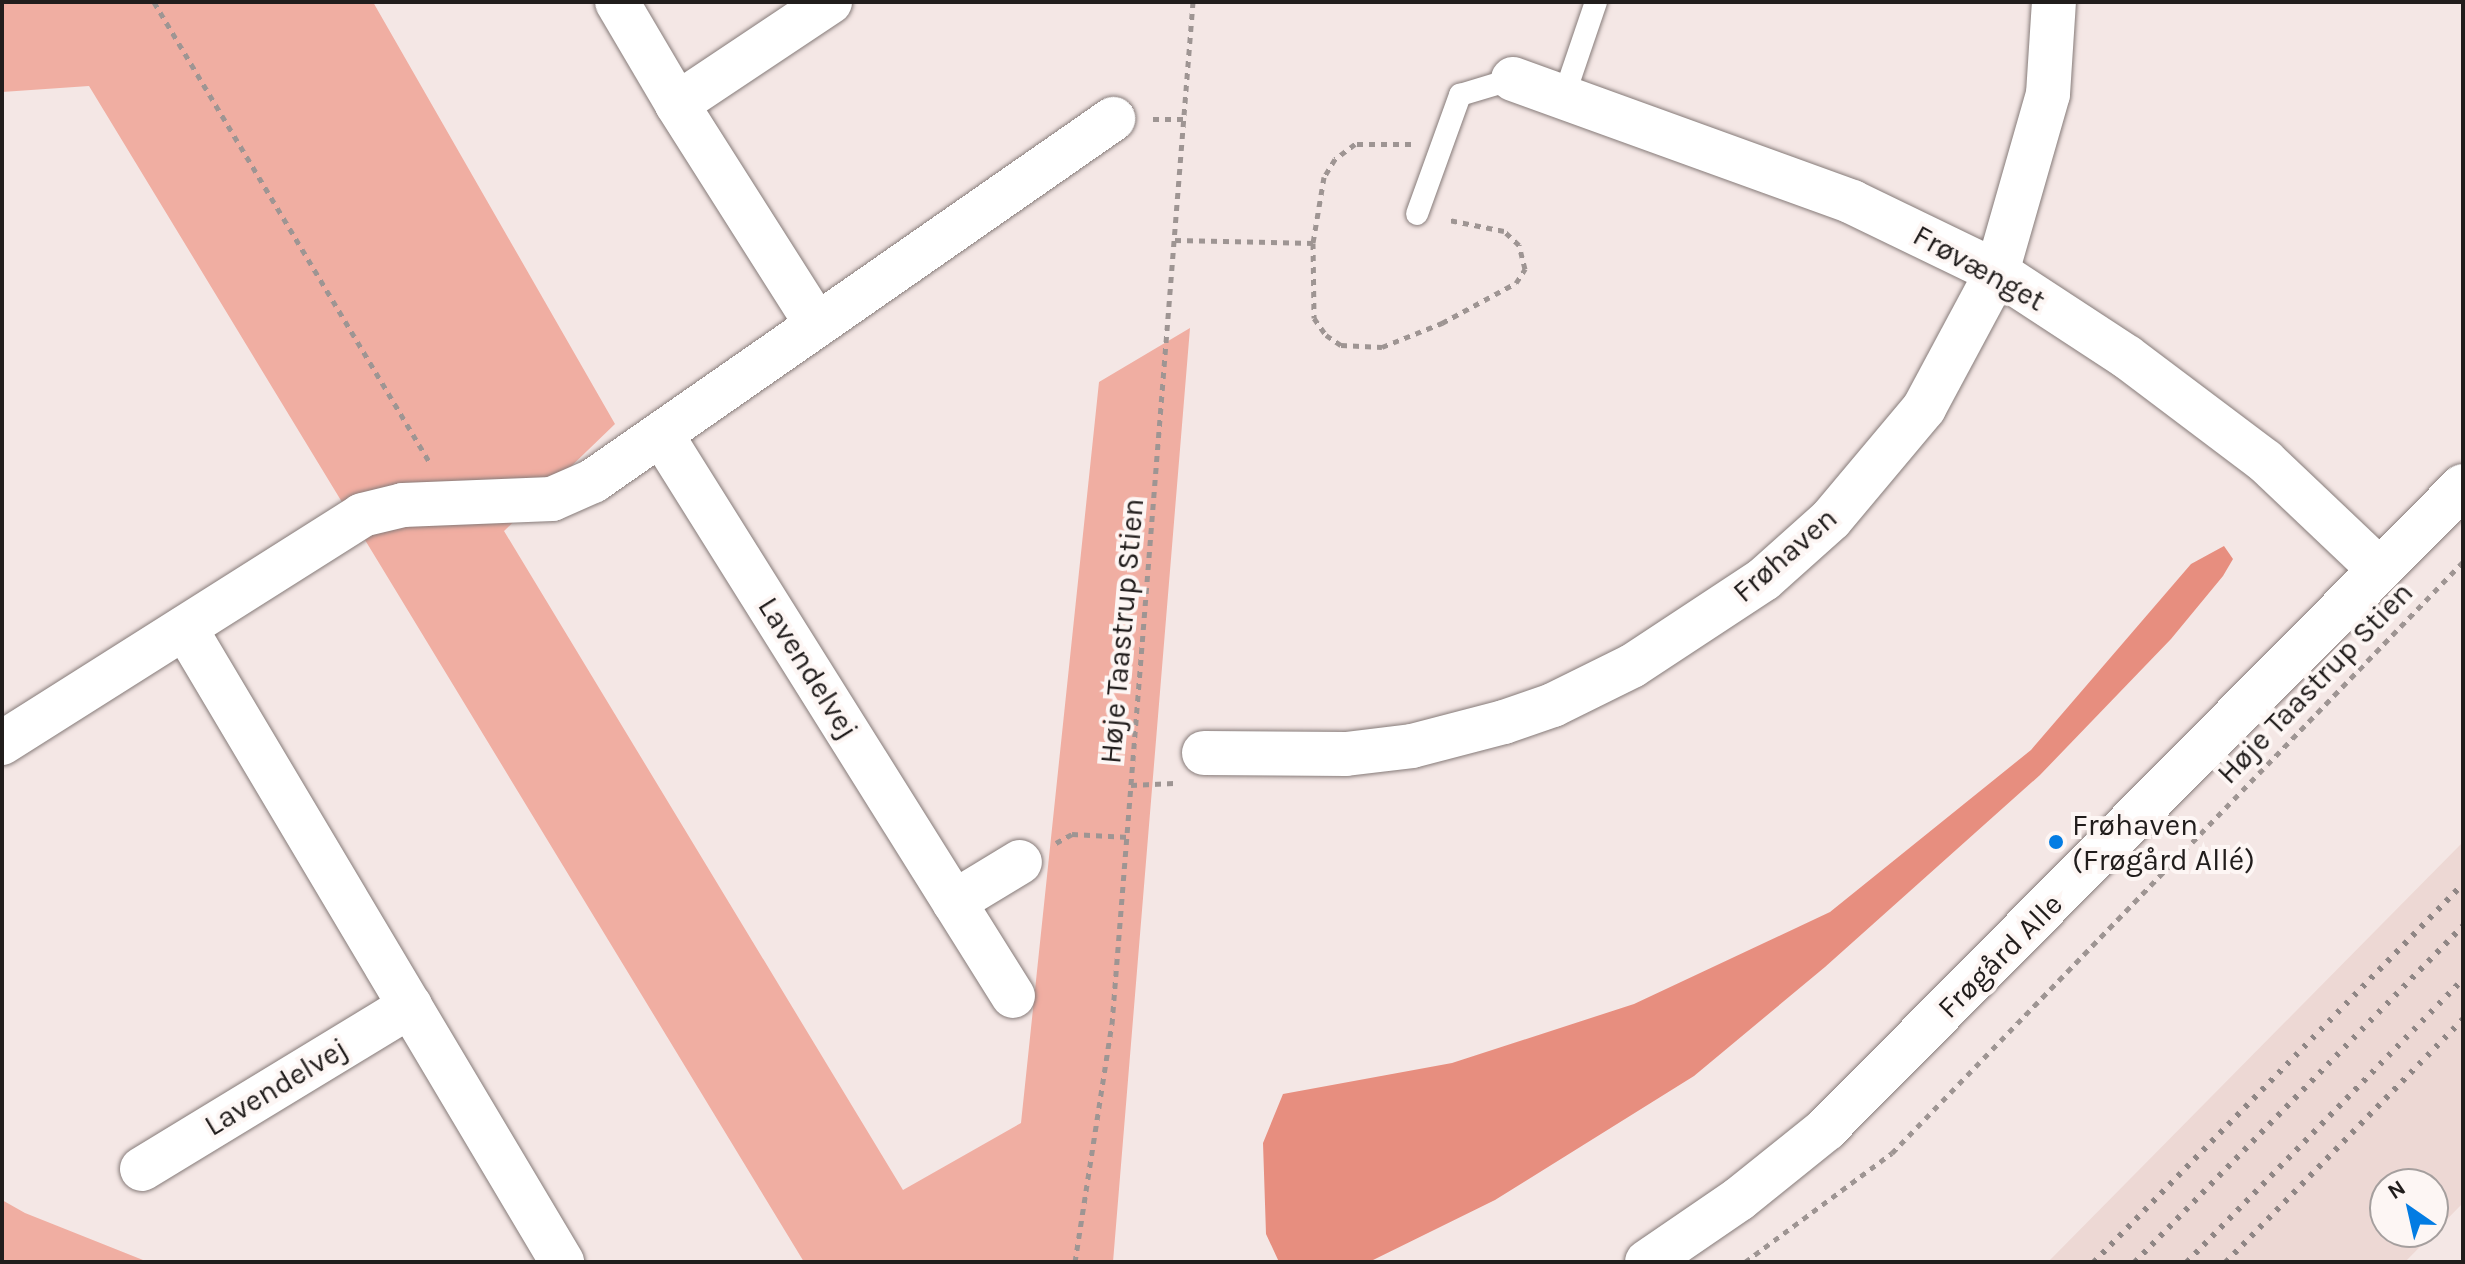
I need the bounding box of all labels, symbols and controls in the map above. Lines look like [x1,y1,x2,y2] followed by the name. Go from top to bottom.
[1907,217,2051,319] street label: Frøvænget
[1092,497,1152,765] street label: Høje Taastrup Stien
[1726,500,1844,610] street label: Frøhaven
[2210,575,2420,791] street label: Høje Taastrup Stien
[750,590,866,746] street label: Lavendelvej
[2072,807,2255,878] place label: Frøhaven (Frøgård Allé)
[2047,833,2065,851] marker: Frøhaven (Frøgård Allé)
[1930,886,2070,1026] street label: Frøgård Alle
[198,1030,354,1144] street label: Lavendelvej
[2369,1168,2449,1248] north arrow
[2383,1175,2411,1205] text: N

